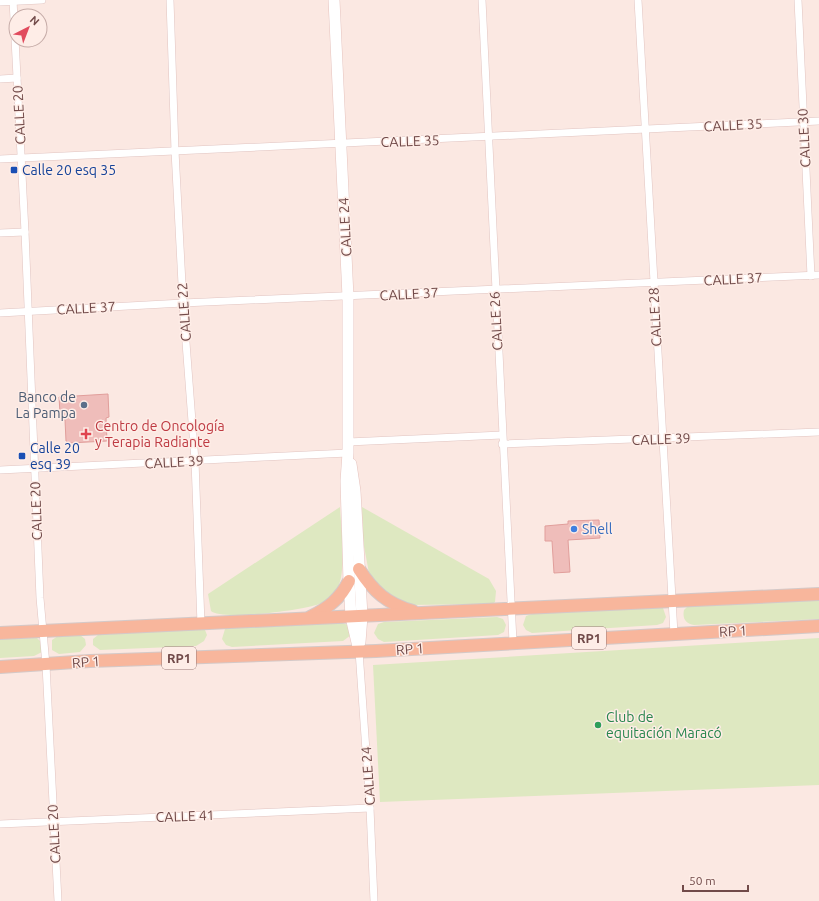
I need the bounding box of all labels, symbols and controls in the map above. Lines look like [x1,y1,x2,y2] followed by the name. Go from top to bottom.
[8,8,48,48] north arrow
[28,13,42,28] text: N
[9,85,29,145] street label: CALLE 20
[794,108,814,168] street label: CALLE 30
[703,115,763,135] street label: CALLE 35
[380,132,440,150] street label: CALLE 35
[22,162,116,178] place label: Calle 20 esq 35
[9,165,19,175] marker: Calle 20 esq 35
[335,197,355,257] street label: CALLE 24
[703,269,763,289] street label: CALLE 37
[174,282,194,342] street label: CALLE 22
[379,284,439,304] street label: CALLE 37
[645,287,665,347] street label: CALLE 28
[486,291,506,351] street label: CALLE 26
[56,298,116,318] street label: CALLE 37
[16,389,76,421] place label: Banco de La Pampa
[79,400,89,410] marker: Banco de La Pampa
[95,418,225,450] place label: Centro de Oncología y Terapia Radiante
[80,428,92,440] marker: Centro de Oncología y Terapia Radiante
[631,430,691,448] street label: CALLE 39
[30,440,80,472] place label: Calle 20 esq 39
[17,451,27,461] marker: Calle 20 esq 39
[144,452,204,472] street label: CALLE 39
[27,481,45,541] street label: CALLE 20
[582,521,613,537] place label: Shell
[569,524,579,534] marker: Shell
[718,622,748,640] street label: RP 1
[572,627,606,649] road number: RP1
[395,640,425,658] street label: RP 1
[162,647,196,669] road number: RP1
[71,653,101,671] street label: RP 1
[606,709,722,741] place label: Club de equitación Maracó
[593,720,603,730] marker: Club de equitación Maracó
[358,746,378,806] street label: CALLE 24
[44,804,64,864] street label: CALLE 20
[155,807,215,825] street label: CALLE 41
[683,867,748,893] scale bar
[689,874,716,887] text: 50 m

